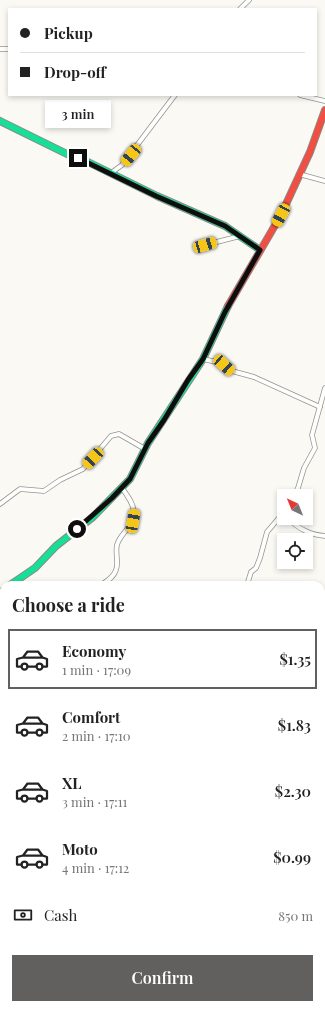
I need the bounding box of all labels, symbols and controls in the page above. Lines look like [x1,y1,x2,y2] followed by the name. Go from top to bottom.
[44,23,93,43] text: Pickup
[44,62,106,82] text: Drop-off
[45,100,111,128] callout: 3 min
[62,105,94,122] text: 3 min
[119,142,143,168] car
[69,149,87,167] route end
[270,202,292,228] car
[192,236,218,254] car
[211,353,237,377] car
[80,445,106,471] car
[277,489,313,525] north arrow
[277,489,313,569] map controls
[125,508,141,534] car
[68,520,86,538] route start
[277,533,313,569] button: locate
[12,593,125,617] text: Choose a ride
[14,641,50,677] icon: car
[62,641,126,661] text: Economy
[280,649,311,669] text: $1.35
[62,661,131,678] text: 1 min · 17:09
[14,707,50,743] icon: car
[62,707,120,727] text: Comfort
[278,715,311,735] text: $1.83
[62,727,131,744] text: 2 min · 17:10
[14,773,50,809] icon: car
[62,773,82,793] text: XL
[275,781,311,801] text: $2.30
[62,793,127,810] text: 3 min · 17:11
[14,839,50,875] icon: car
[62,839,98,859] text: Moto
[273,847,311,867] text: $0.99
[62,859,129,876] text: 4 min · 17:12
[12,904,34,926] icon: cash
[44,905,77,925] text: Cash
[278,907,313,924] text: 850 m
[12,955,313,1001] button: Confirm

